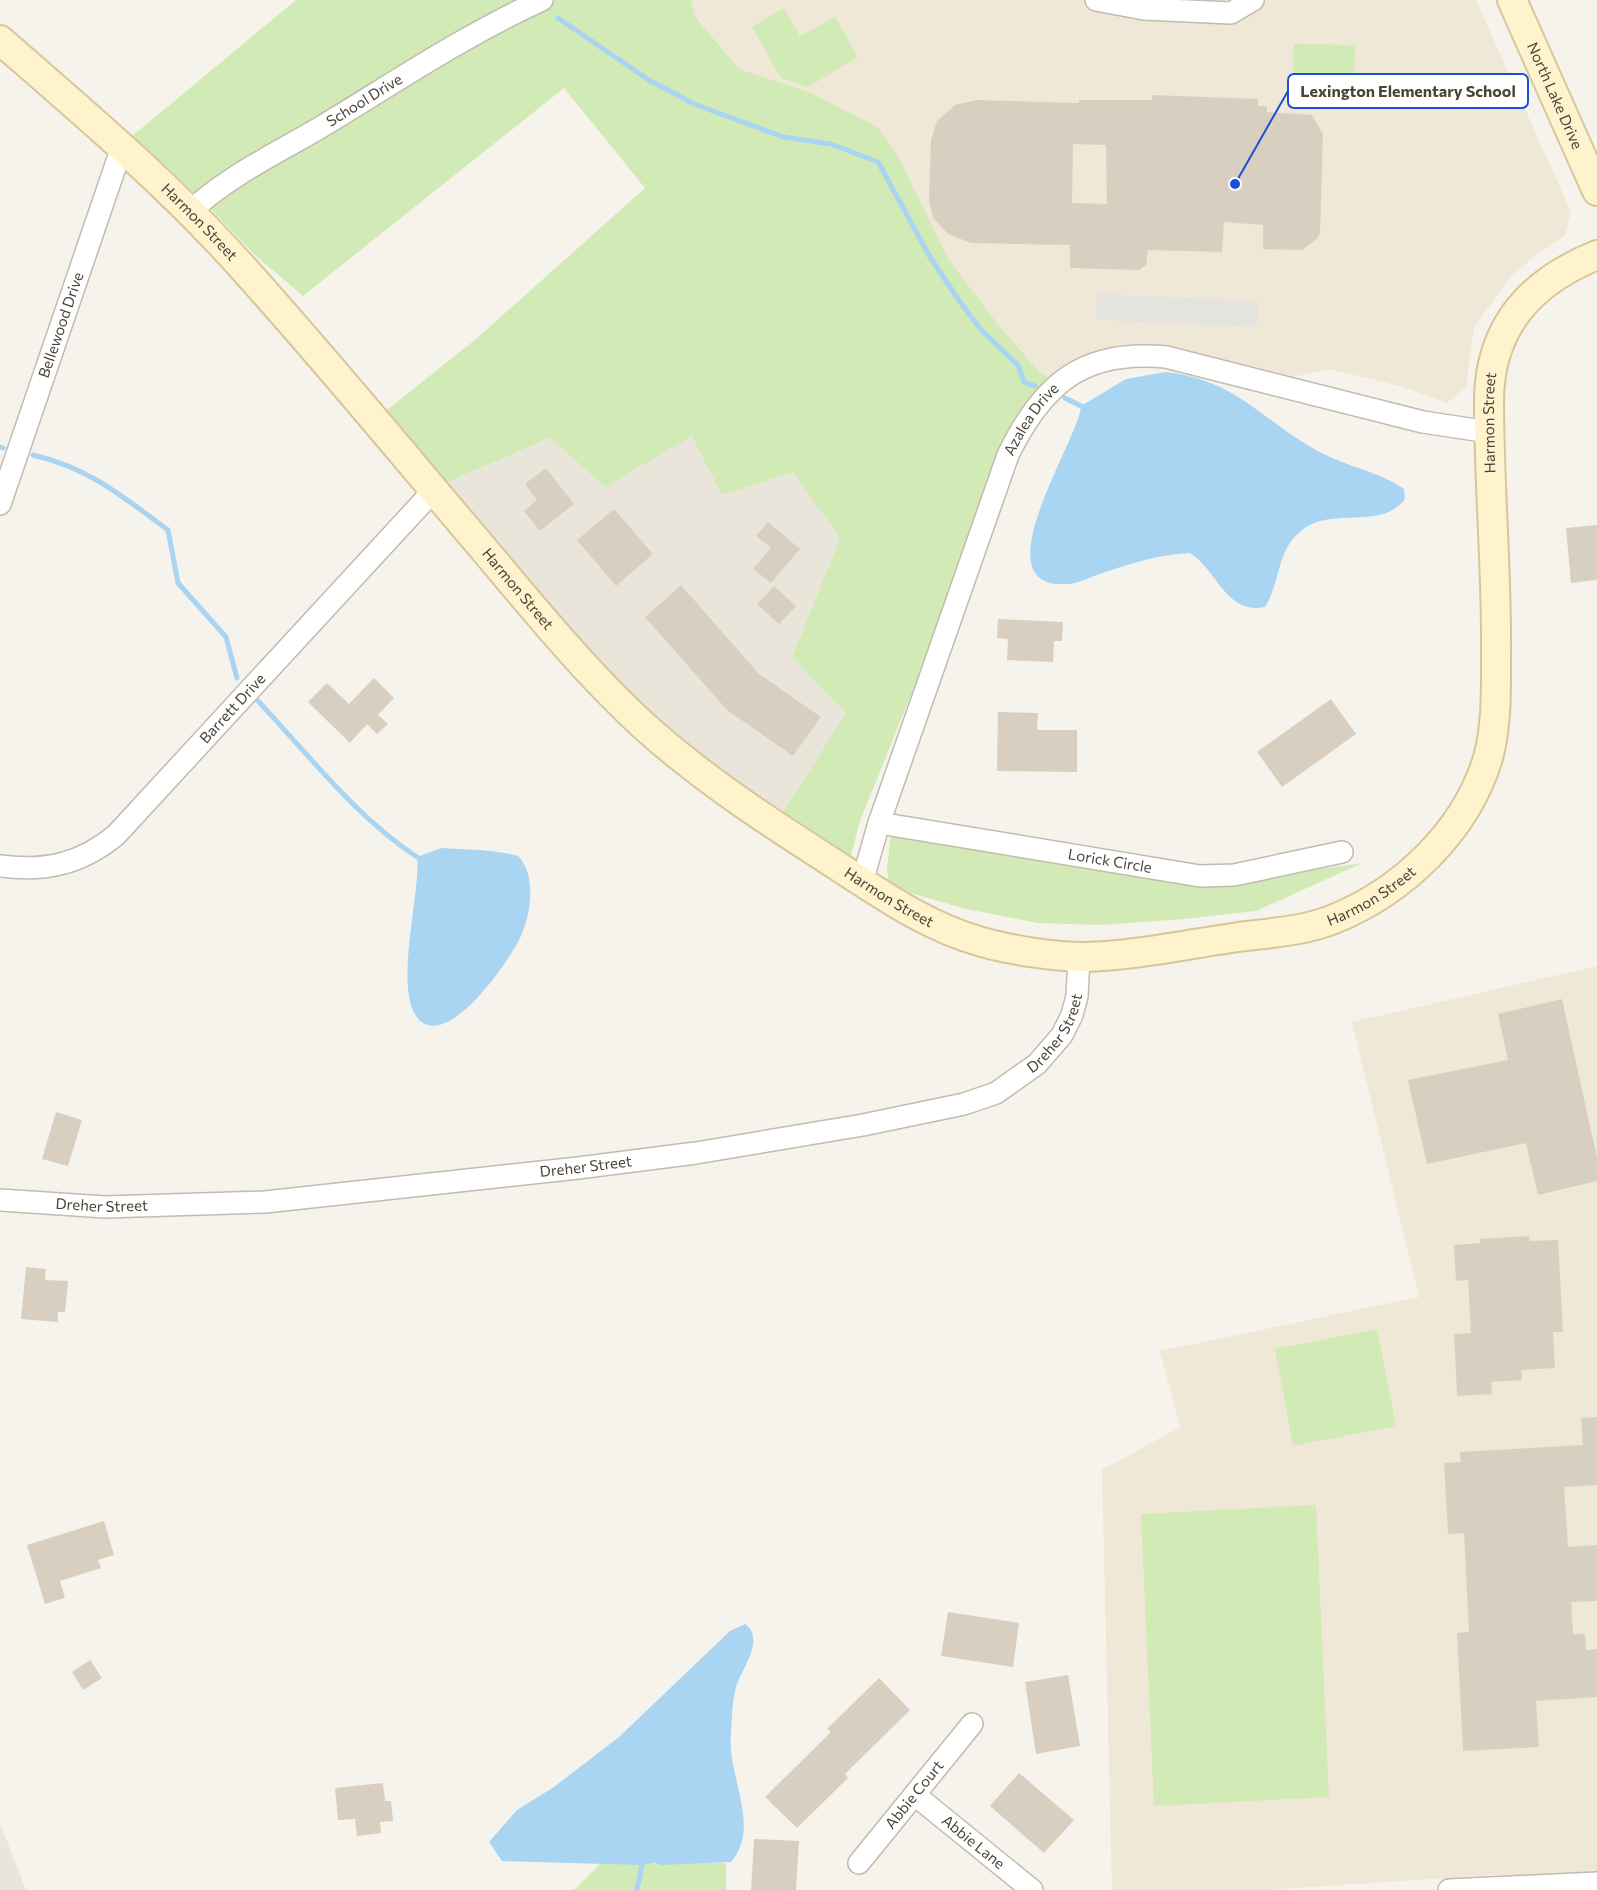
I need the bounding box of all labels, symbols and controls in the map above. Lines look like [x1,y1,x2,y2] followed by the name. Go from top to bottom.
[1524,39,1587,152] street label: North Lake Drive
[323,69,405,130] street label: School Drive
[1288,74,1528,108] callout: Lexington Elementary School
[1300,81,1516,100] text: Lexington Elementary School
[158,179,242,264] street label: Harmon Street
[34,270,87,380] street label: Bellewood Drive
[1479,371,1499,474] street label: Harmon Street
[999,379,1062,458] street label: Azalea Drive
[479,544,558,633] street label: Harmon Street
[195,669,269,746] street label: Barrett Drive
[1067,844,1153,876] street label: Lorick Circle
[1324,862,1419,929] street label: Harmon Street
[841,863,937,930] street label: Harmon Street
[1023,991,1085,1076] street label: Dreher Street
[539,1151,633,1180] street label: Dreher Street
[55,1194,148,1215] street label: Dreher Street
[881,1756,947,1832] street label: Abbie Court
[939,1811,1009,1872] street label: Abbie Lane

